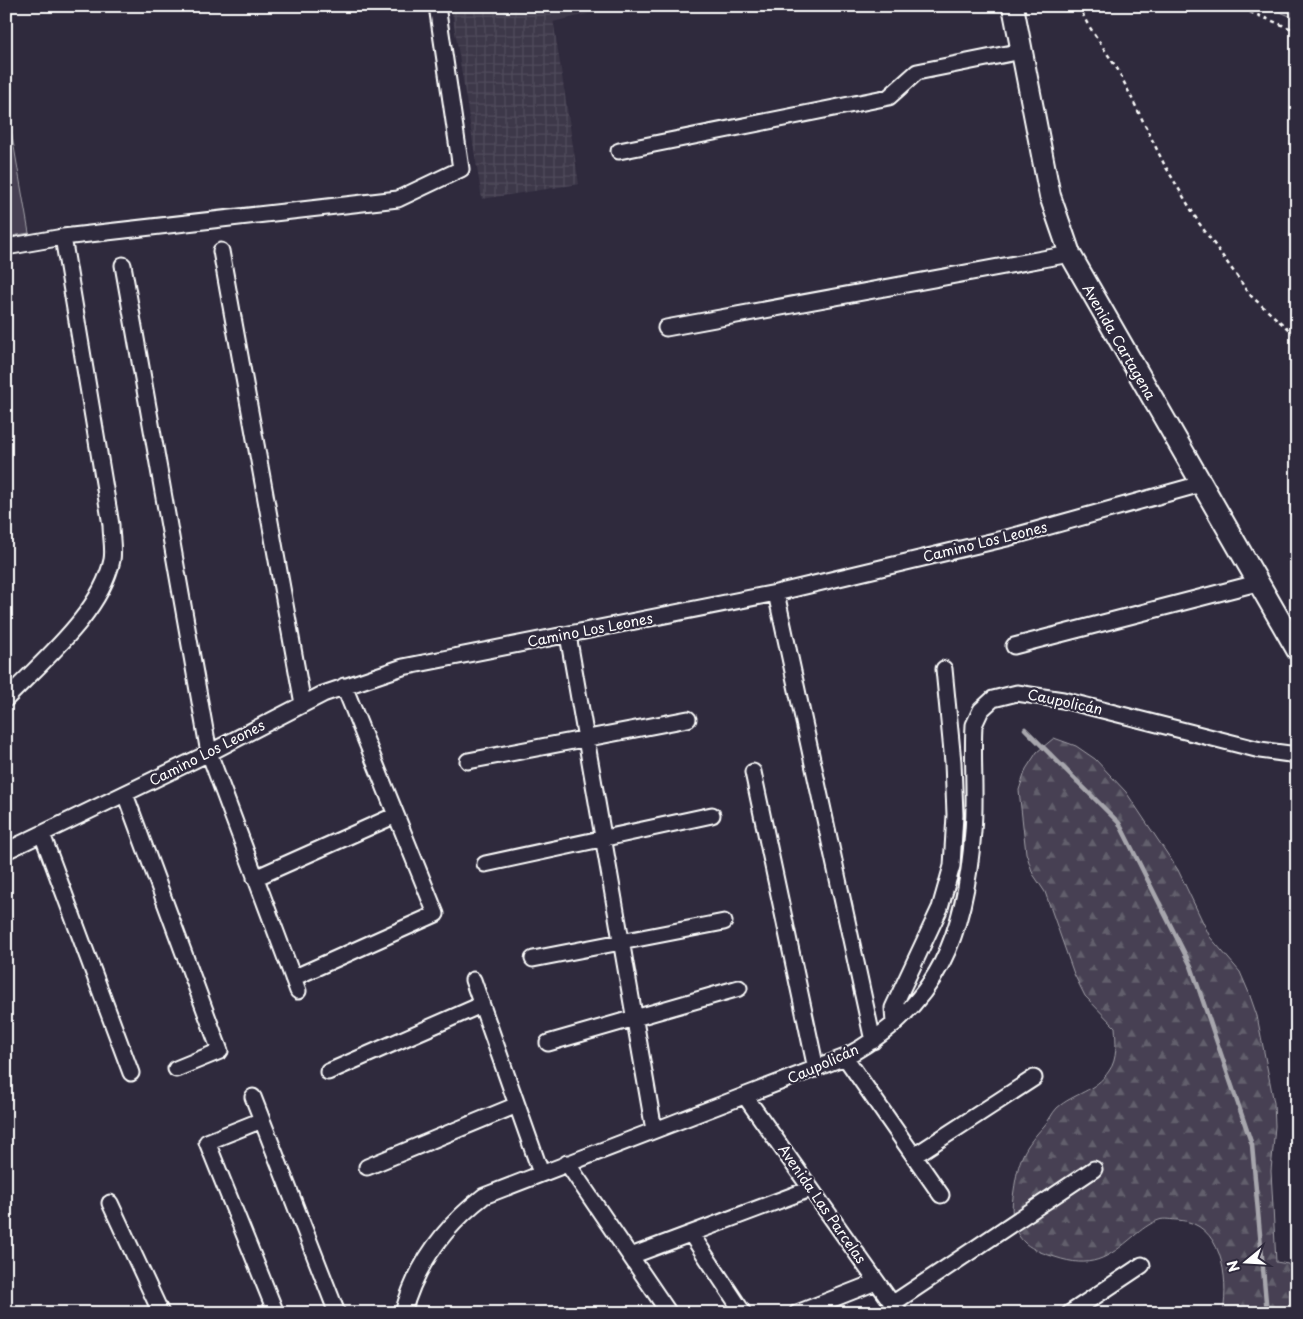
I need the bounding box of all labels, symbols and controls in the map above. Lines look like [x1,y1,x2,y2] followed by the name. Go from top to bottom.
[1078,280,1161,404] street label: Avenida Cartagena
[921,516,1049,567] street label: Camino Los Leones
[525,607,654,652] street label: Camino Los Leones
[1026,683,1104,720] street label: Caupolicán
[145,714,268,791] street label: Camino Los Leones
[784,1038,862,1089] street label: Caupolicán
[773,1140,872,1268] street label: Avenida Las Parcelas
[1220,1236,1270,1286] north arrow
[1221,1258,1245,1275] text: N

